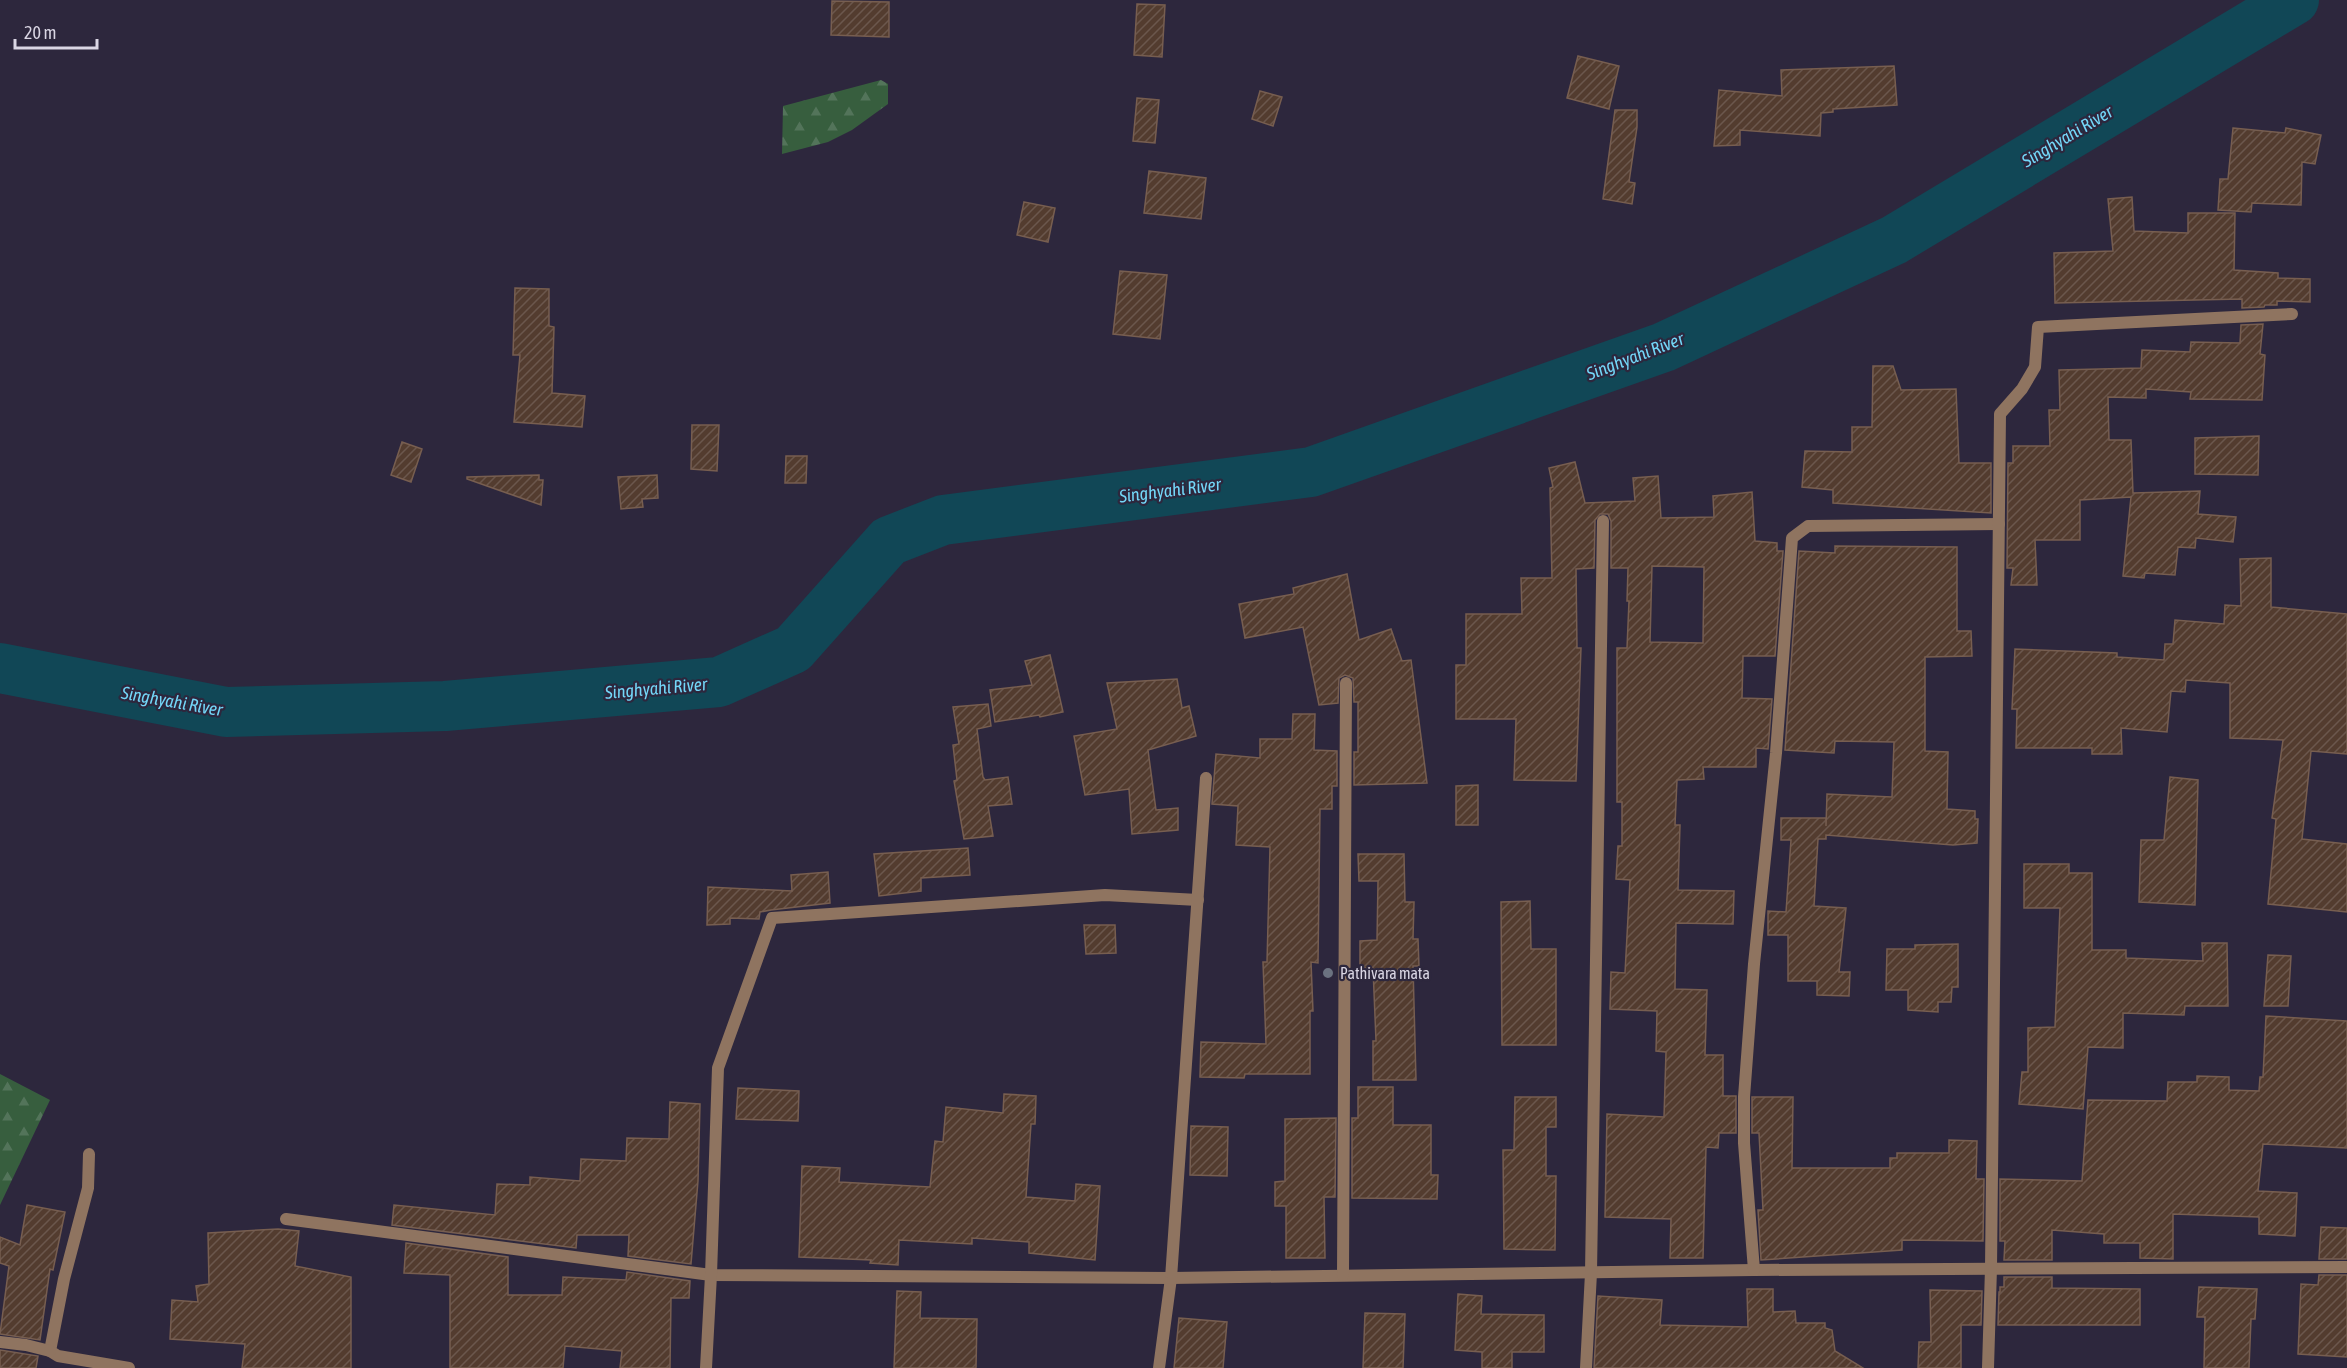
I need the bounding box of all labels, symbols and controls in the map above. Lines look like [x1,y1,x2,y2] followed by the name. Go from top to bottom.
[15,12,98,50] scale bar
[24,22,56,43] text: 20 m
[2017,100,2117,172] water label: Singhyahi River
[1582,328,1687,385] water label: Singhyahi River
[1117,473,1223,507] water label: Singhyahi River
[603,673,709,703] water label: Singhyahi River
[119,682,225,720] water label: Singhyahi River
[1340,964,1430,982] place label: Pathivara mata
[1321,966,1335,980] marker: Pathivara mata

